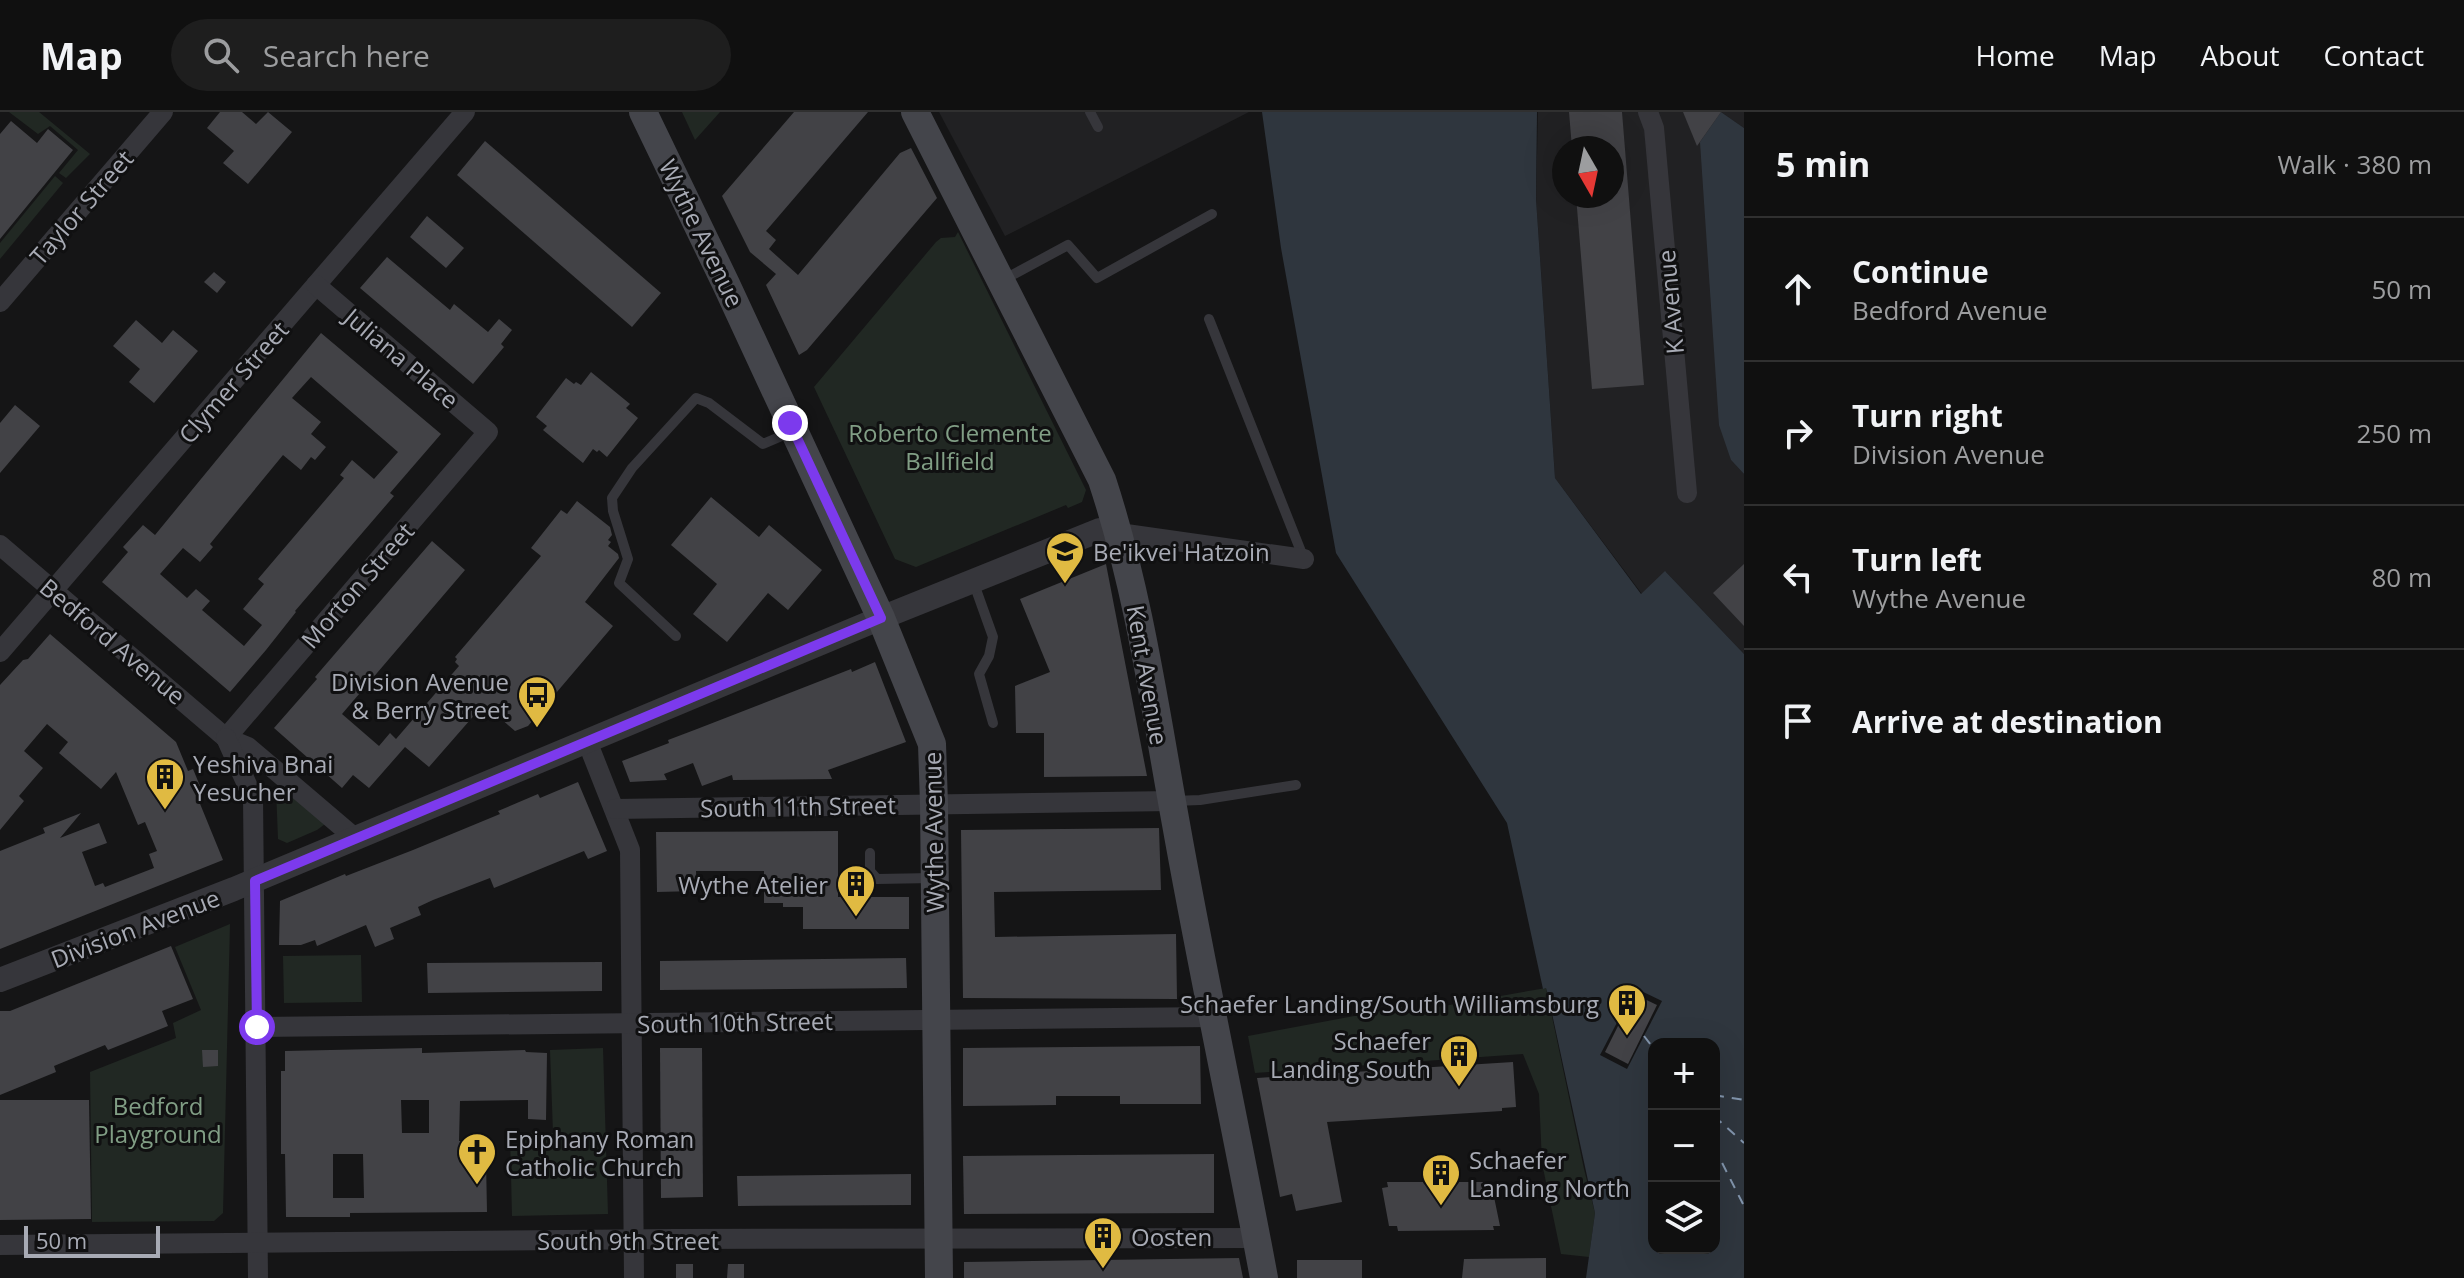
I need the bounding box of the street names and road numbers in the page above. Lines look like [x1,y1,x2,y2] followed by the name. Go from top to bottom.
[22,143,140,271] street label: Taylor Street
[652,154,752,312] street label: Wythe Avenue
[1649,249,1691,355] street label: K Avenue
[336,299,466,416] street label: Juliana Place
[171,314,295,450] street label: Clymer Street
[293,515,421,655] street label: Morton Street
[33,570,193,712] street label: Bedford Avenue
[1119,603,1177,747] street label: Kent Avenue
[915,751,951,913] street label: Wythe Avenue
[700,788,896,824] street label: South 11th Street
[46,881,224,975] street label: Division Avenue
[637,1004,833,1040] street label: South 10th Street
[537,1224,719,1257] street label: South 9th Street

